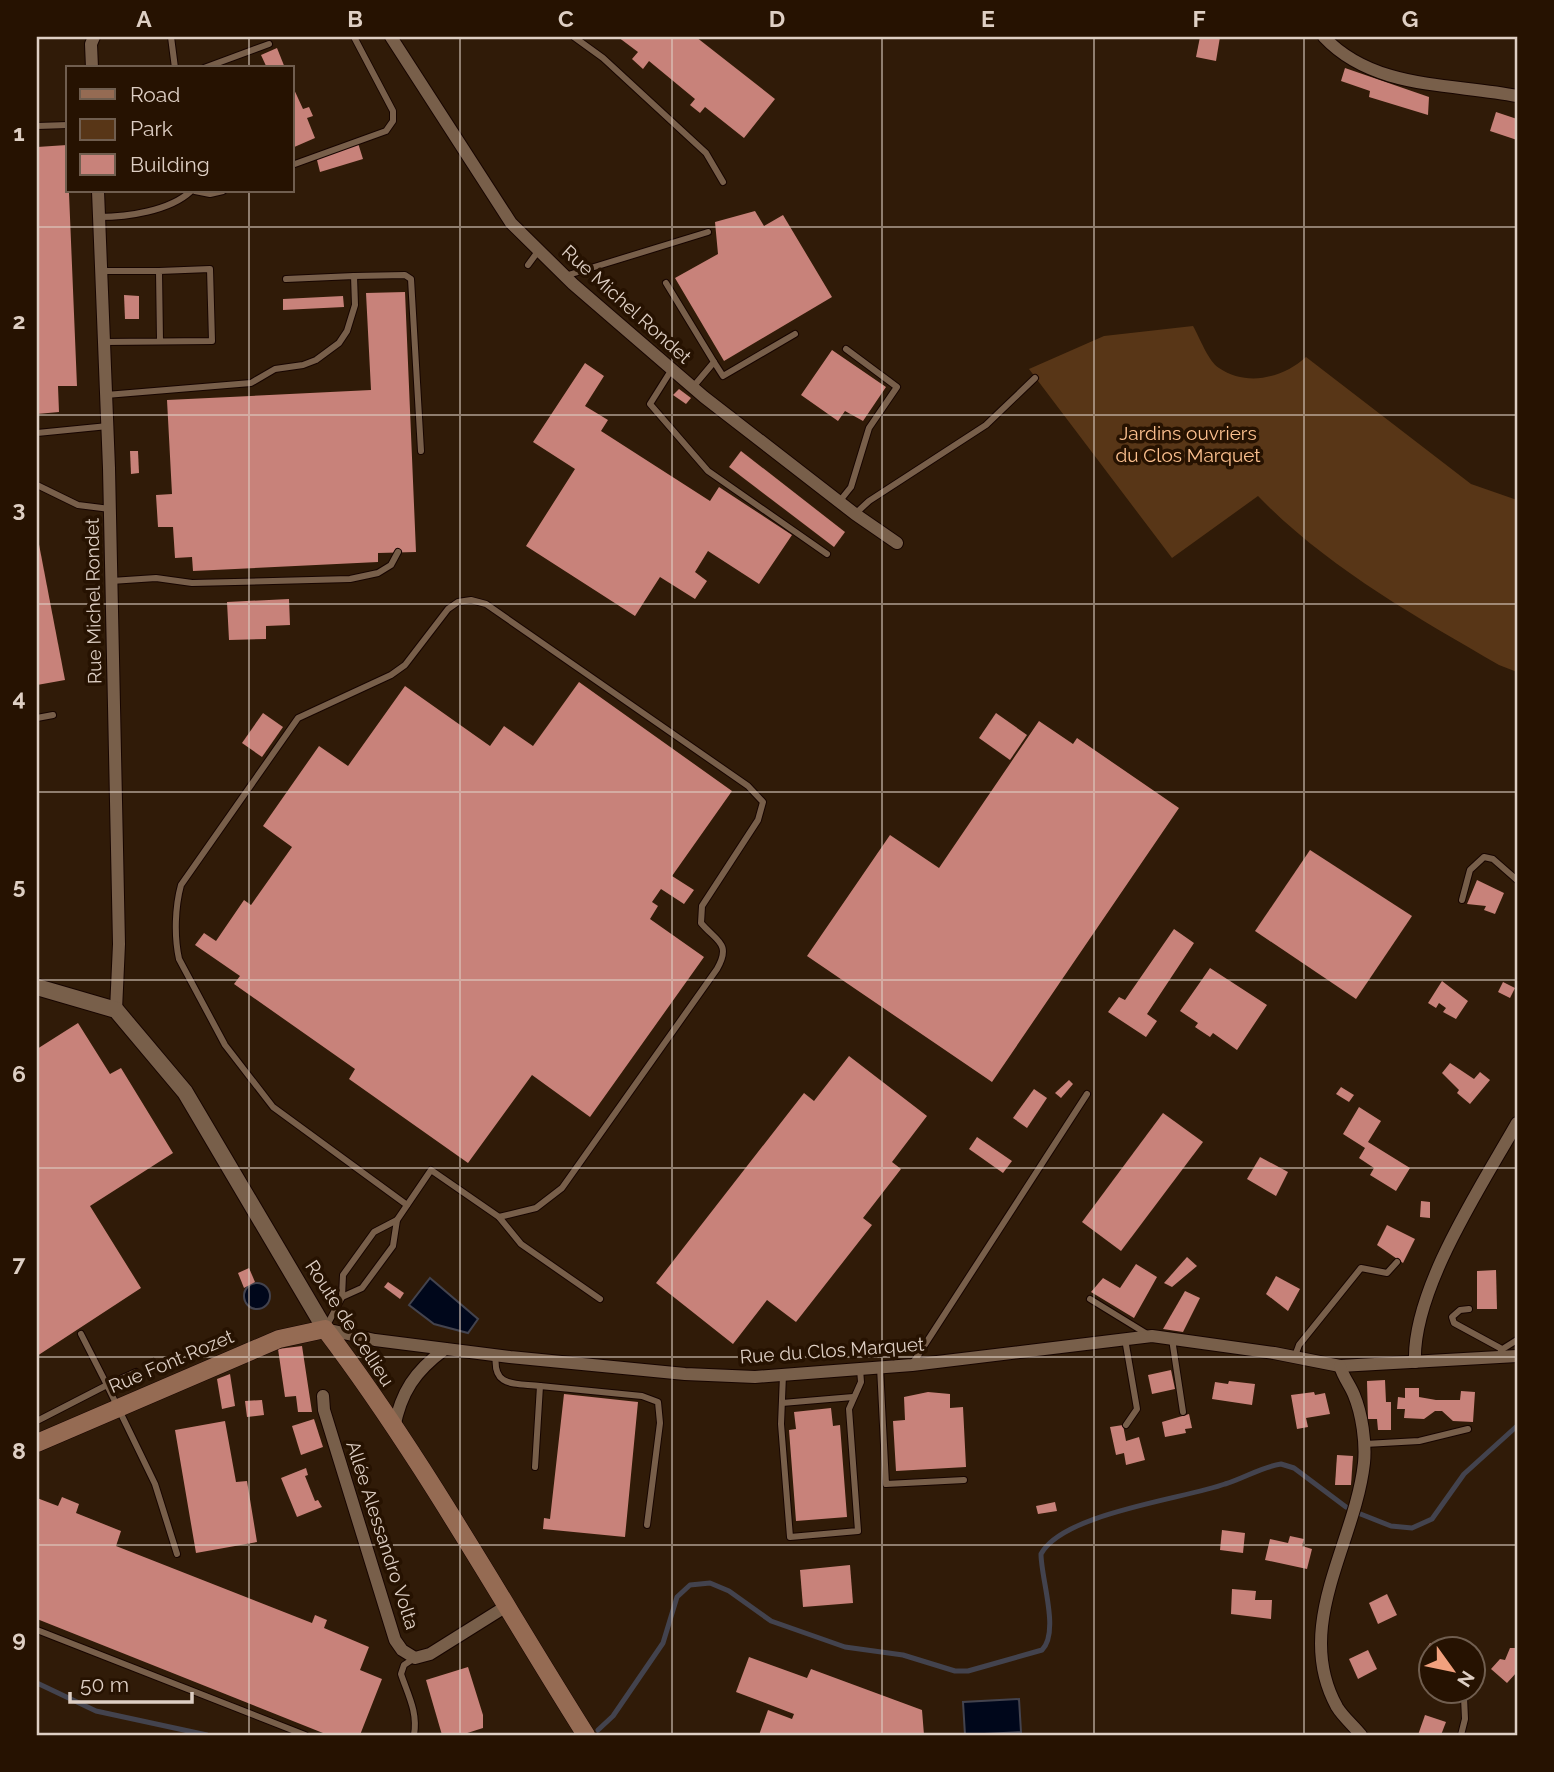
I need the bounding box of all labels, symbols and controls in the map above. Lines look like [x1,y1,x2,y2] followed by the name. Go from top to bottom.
[136,5,152,32] text: A
[347,5,363,32] text: B
[558,5,574,32] text: C
[769,5,785,32] text: D
[981,5,995,32] text: E
[1192,5,1206,32] text: F
[1402,5,1418,32] text: G
[66,66,294,192] legend
[130,82,180,107] text: Road
[130,116,173,141] text: Park
[13,119,25,146] text: 1
[130,152,210,177] text: Building
[558,240,697,368] street label: Rue Michel Rondet
[13,307,25,334] text: 2
[1115,422,1261,466] park label: Jardins ouvriers du Clos Marquet
[13,495,25,522] text: 3
[81,517,105,684] street label: Rue Michel Rondet
[12,684,26,711] text: 4
[13,872,26,899] text: 5
[12,1060,26,1087] text: 6
[13,1249,26,1276] text: 7
[301,1256,399,1390] street label: Route de Cellieu
[105,1325,237,1397] street label: Rue Font Rozet
[739,1333,926,1367] street label: Rue du Clos Marquet
[12,1437,26,1464] text: 8
[342,1438,424,1632] street label: Allée Alessandro Volta
[12,1625,26,1652] text: 9
[1418,1636,1488,1706] north arrow
[70,1660,192,1704] scale bar
[1453,1667,1479,1691] text: N
[80,1672,129,1697] text: 50 m

